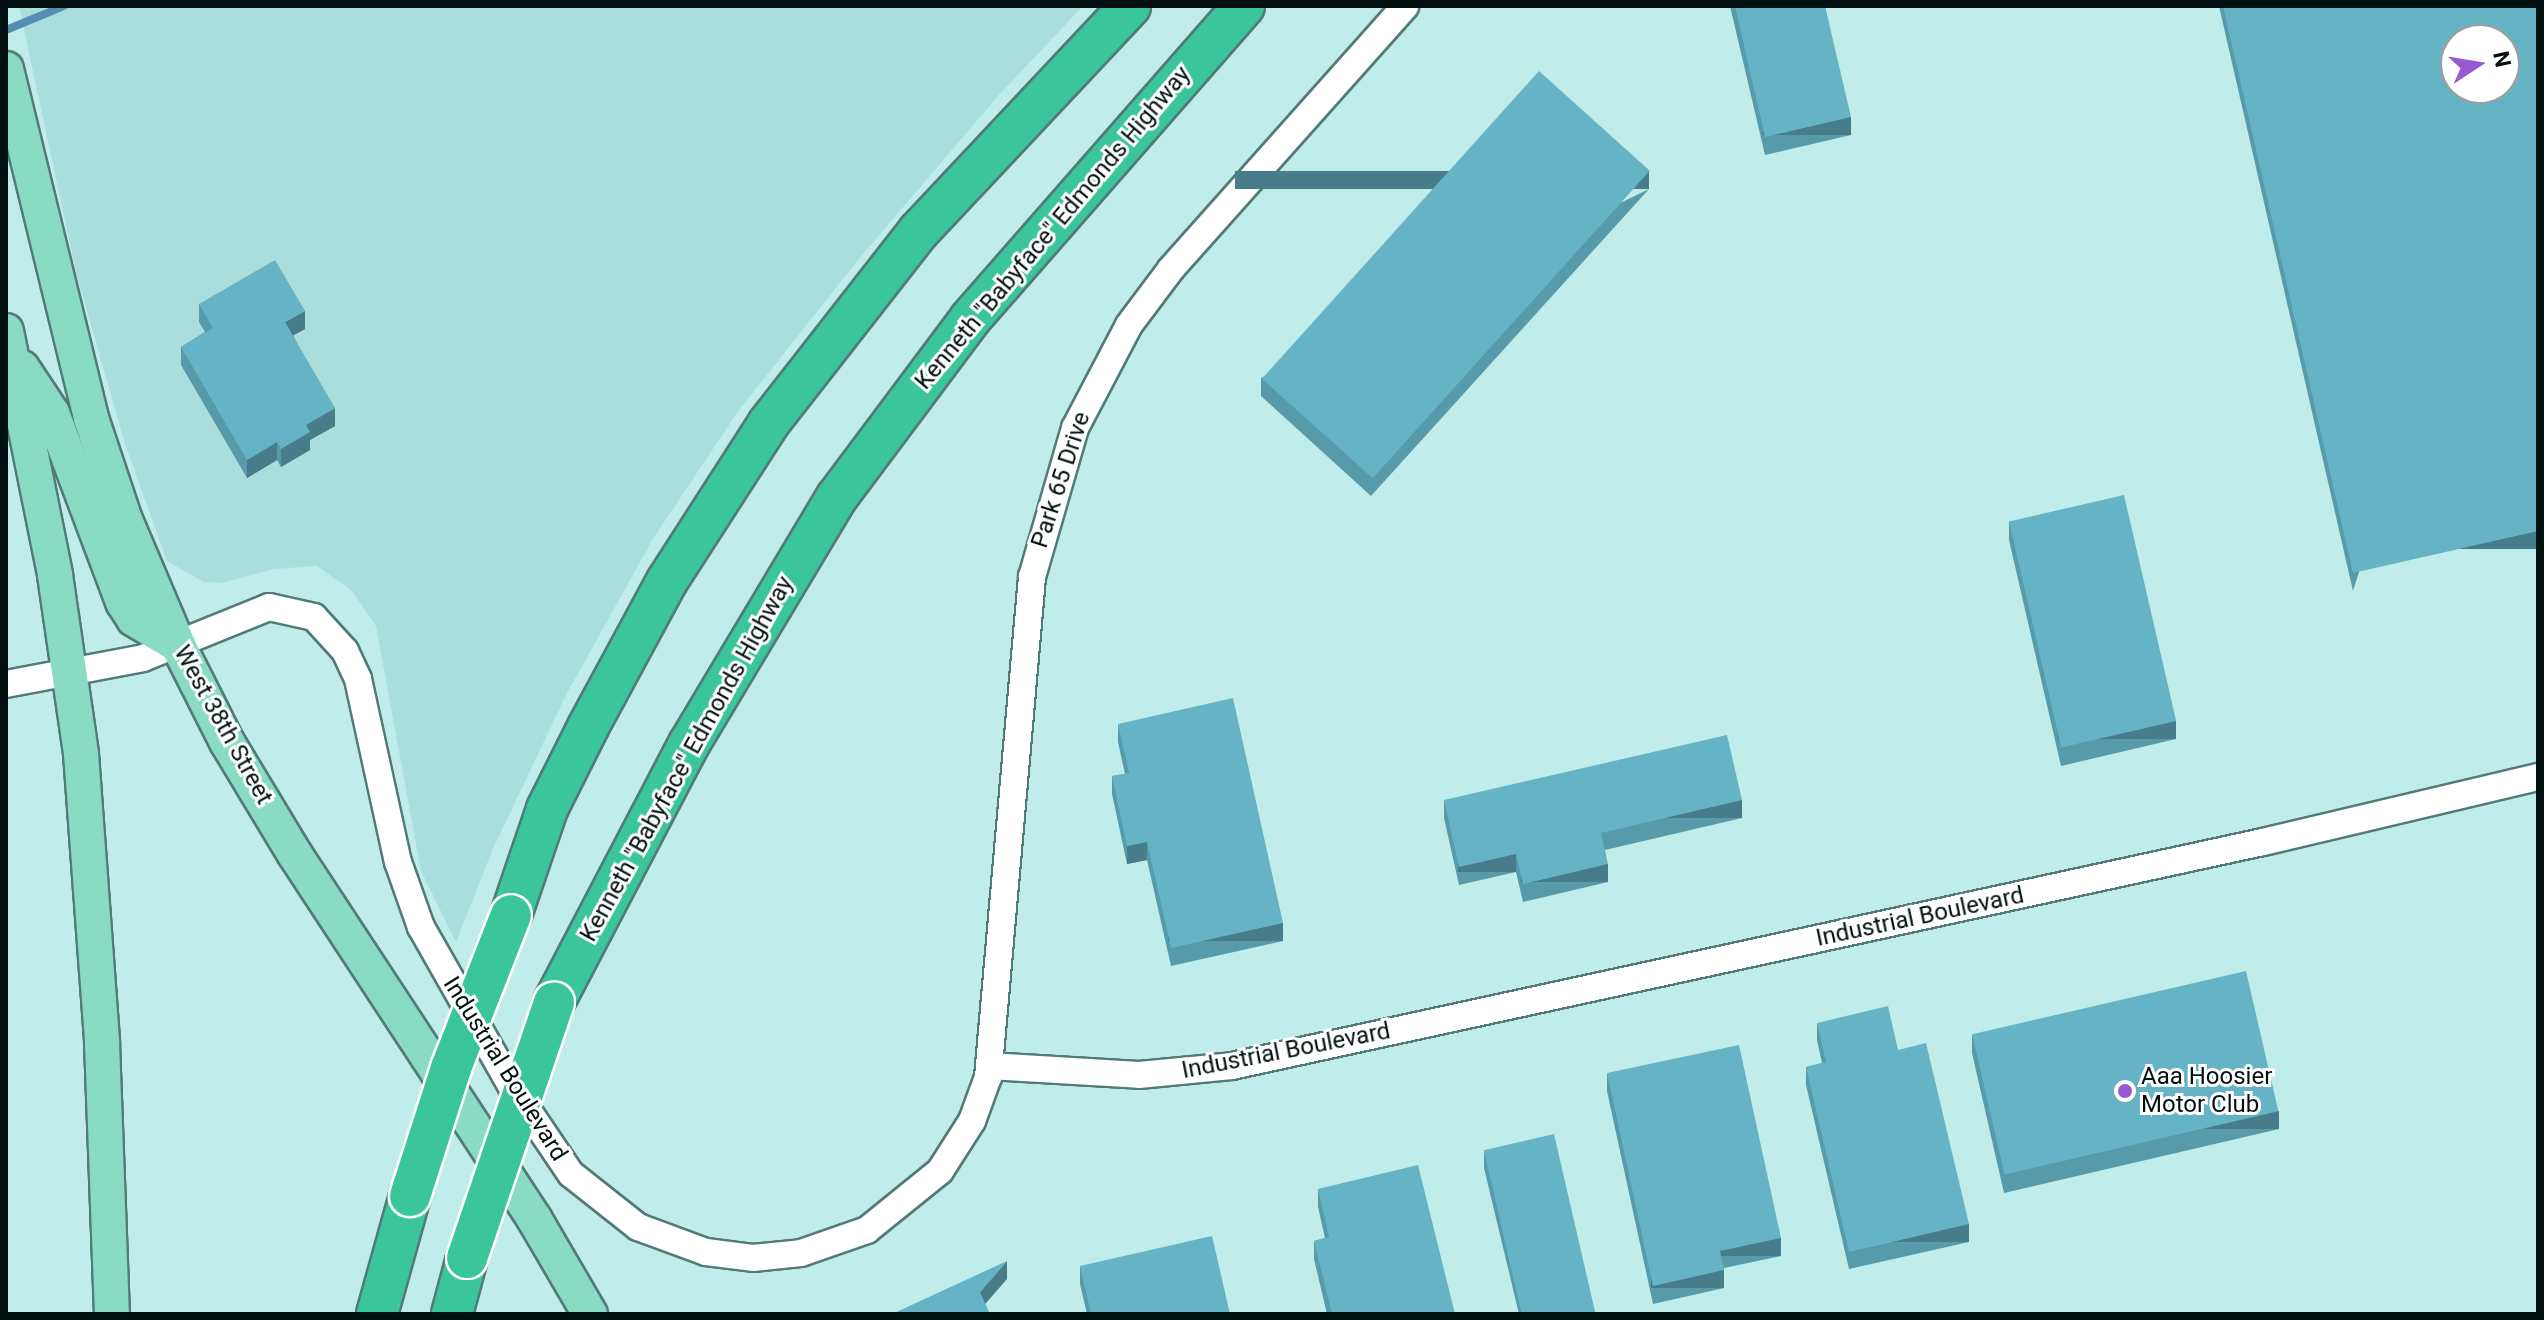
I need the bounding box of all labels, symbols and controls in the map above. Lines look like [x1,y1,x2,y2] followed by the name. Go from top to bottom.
[2440,24,2520,104] north arrow
[2488,49,2516,70] text: N
[909,60,1197,396] street label: Kenneth "Babyface" Edmonds Highway
[1025,408,1097,552] street label: Park 65 Drive
[574,571,800,947] street label: Kenneth "Babyface" Edmonds Highway
[167,641,279,809] street label: West 38th Street
[1813,881,2027,953] street label: Industrial Boulevard
[437,972,573,1166] street label: Industrial Boulevard
[1179,1017,1393,1085] street label: Industrial Boulevard
[2141,1063,2272,1119] place label: Aaa Hoosier Motor Club
[2116,1082,2134,1100] marker: Aaa Hoosier Motor Club

